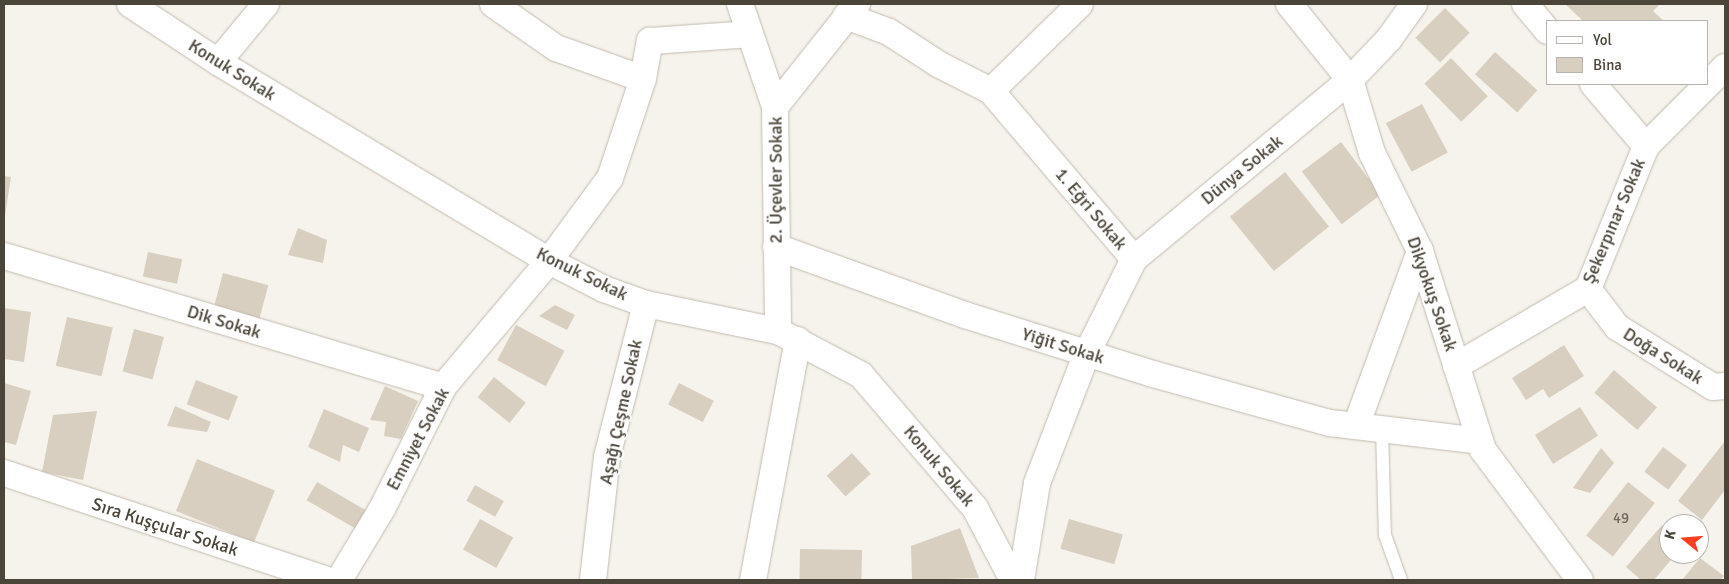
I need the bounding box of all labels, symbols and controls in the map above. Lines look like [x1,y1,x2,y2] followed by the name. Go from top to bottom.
[1546,20,1709,85] legend
[1593,31,1612,49] text: Yol
[184,35,280,105] street label: Konuk Sokak
[1593,56,1622,74] text: Bina
[765,116,787,244] street label: 2. Üçevler Sokak
[1197,131,1287,209] street label: Dünya Sokak
[1578,155,1650,287] street label: Şekerpınar Sokak
[1051,164,1131,254] street label: 1. Eğri Sokak
[1402,234,1462,354] street label: Dikyokuş Sokak
[533,243,631,305] street label: Konuk Sokak
[184,301,264,343] street label: Dik Sokak
[1019,323,1107,369] street label: Yiğit Sokak
[1619,323,1707,389] street label: Doğa Sokak
[595,337,647,487] street label: Aşağı Çeşme Sokak
[382,384,454,494] street label: Emniyet Sokak
[899,421,979,511] street label: Konuk Sokak
[89,493,241,561] street label: Sıra Kuşçular Sokak
[1613,510,1629,528] house number: 49
[1659,514,1709,564] north arrow
[1661,528,1680,541] text: K

